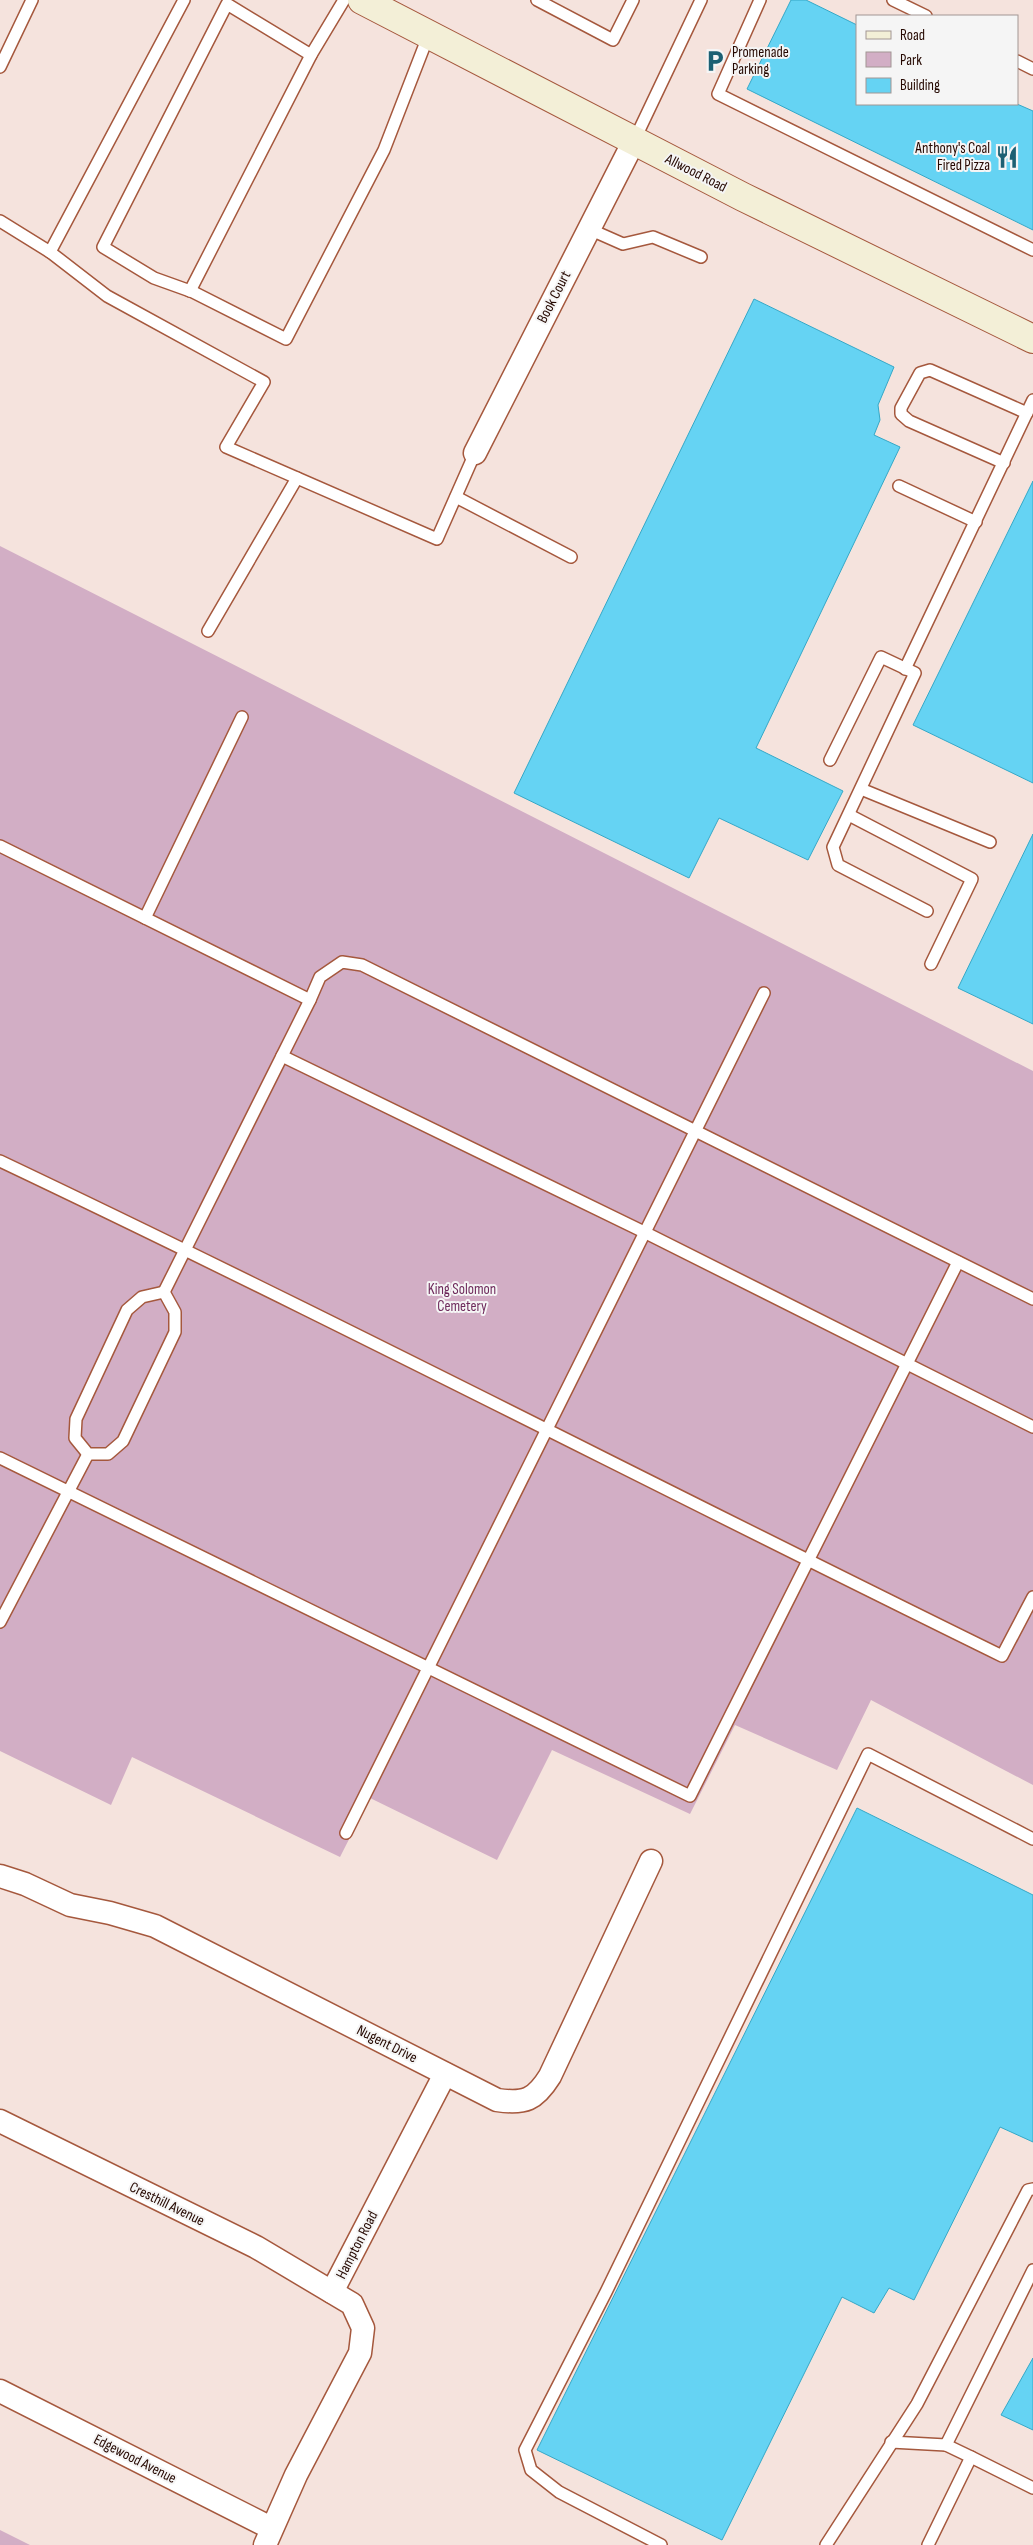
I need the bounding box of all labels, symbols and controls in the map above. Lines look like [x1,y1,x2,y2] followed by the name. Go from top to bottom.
[856,15,1018,105] legend
[900,26,925,45] text: Road
[732,43,789,79] place label: Promenade Parking
[702,48,728,74] parking icon: Promenade Parking
[900,51,922,70] text: Park
[900,76,940,95] text: Building
[914,139,990,175] place label: Anthony's Coal Fired Pizza
[994,144,1020,170] restaurant icon: Anthony's Coal Fired Pizza
[661,149,730,197] street label: Allwood Road
[533,267,575,326] street label: Book Court
[428,1280,496,1316] park label: King Solomon Cemetery
[353,2021,421,2067] street label: Nugent Drive
[126,2178,208,2230] street label: Cresthill Avenue
[332,2208,382,2282] street label: Hampton Road
[90,2430,180,2488] street label: Edgewood Avenue

